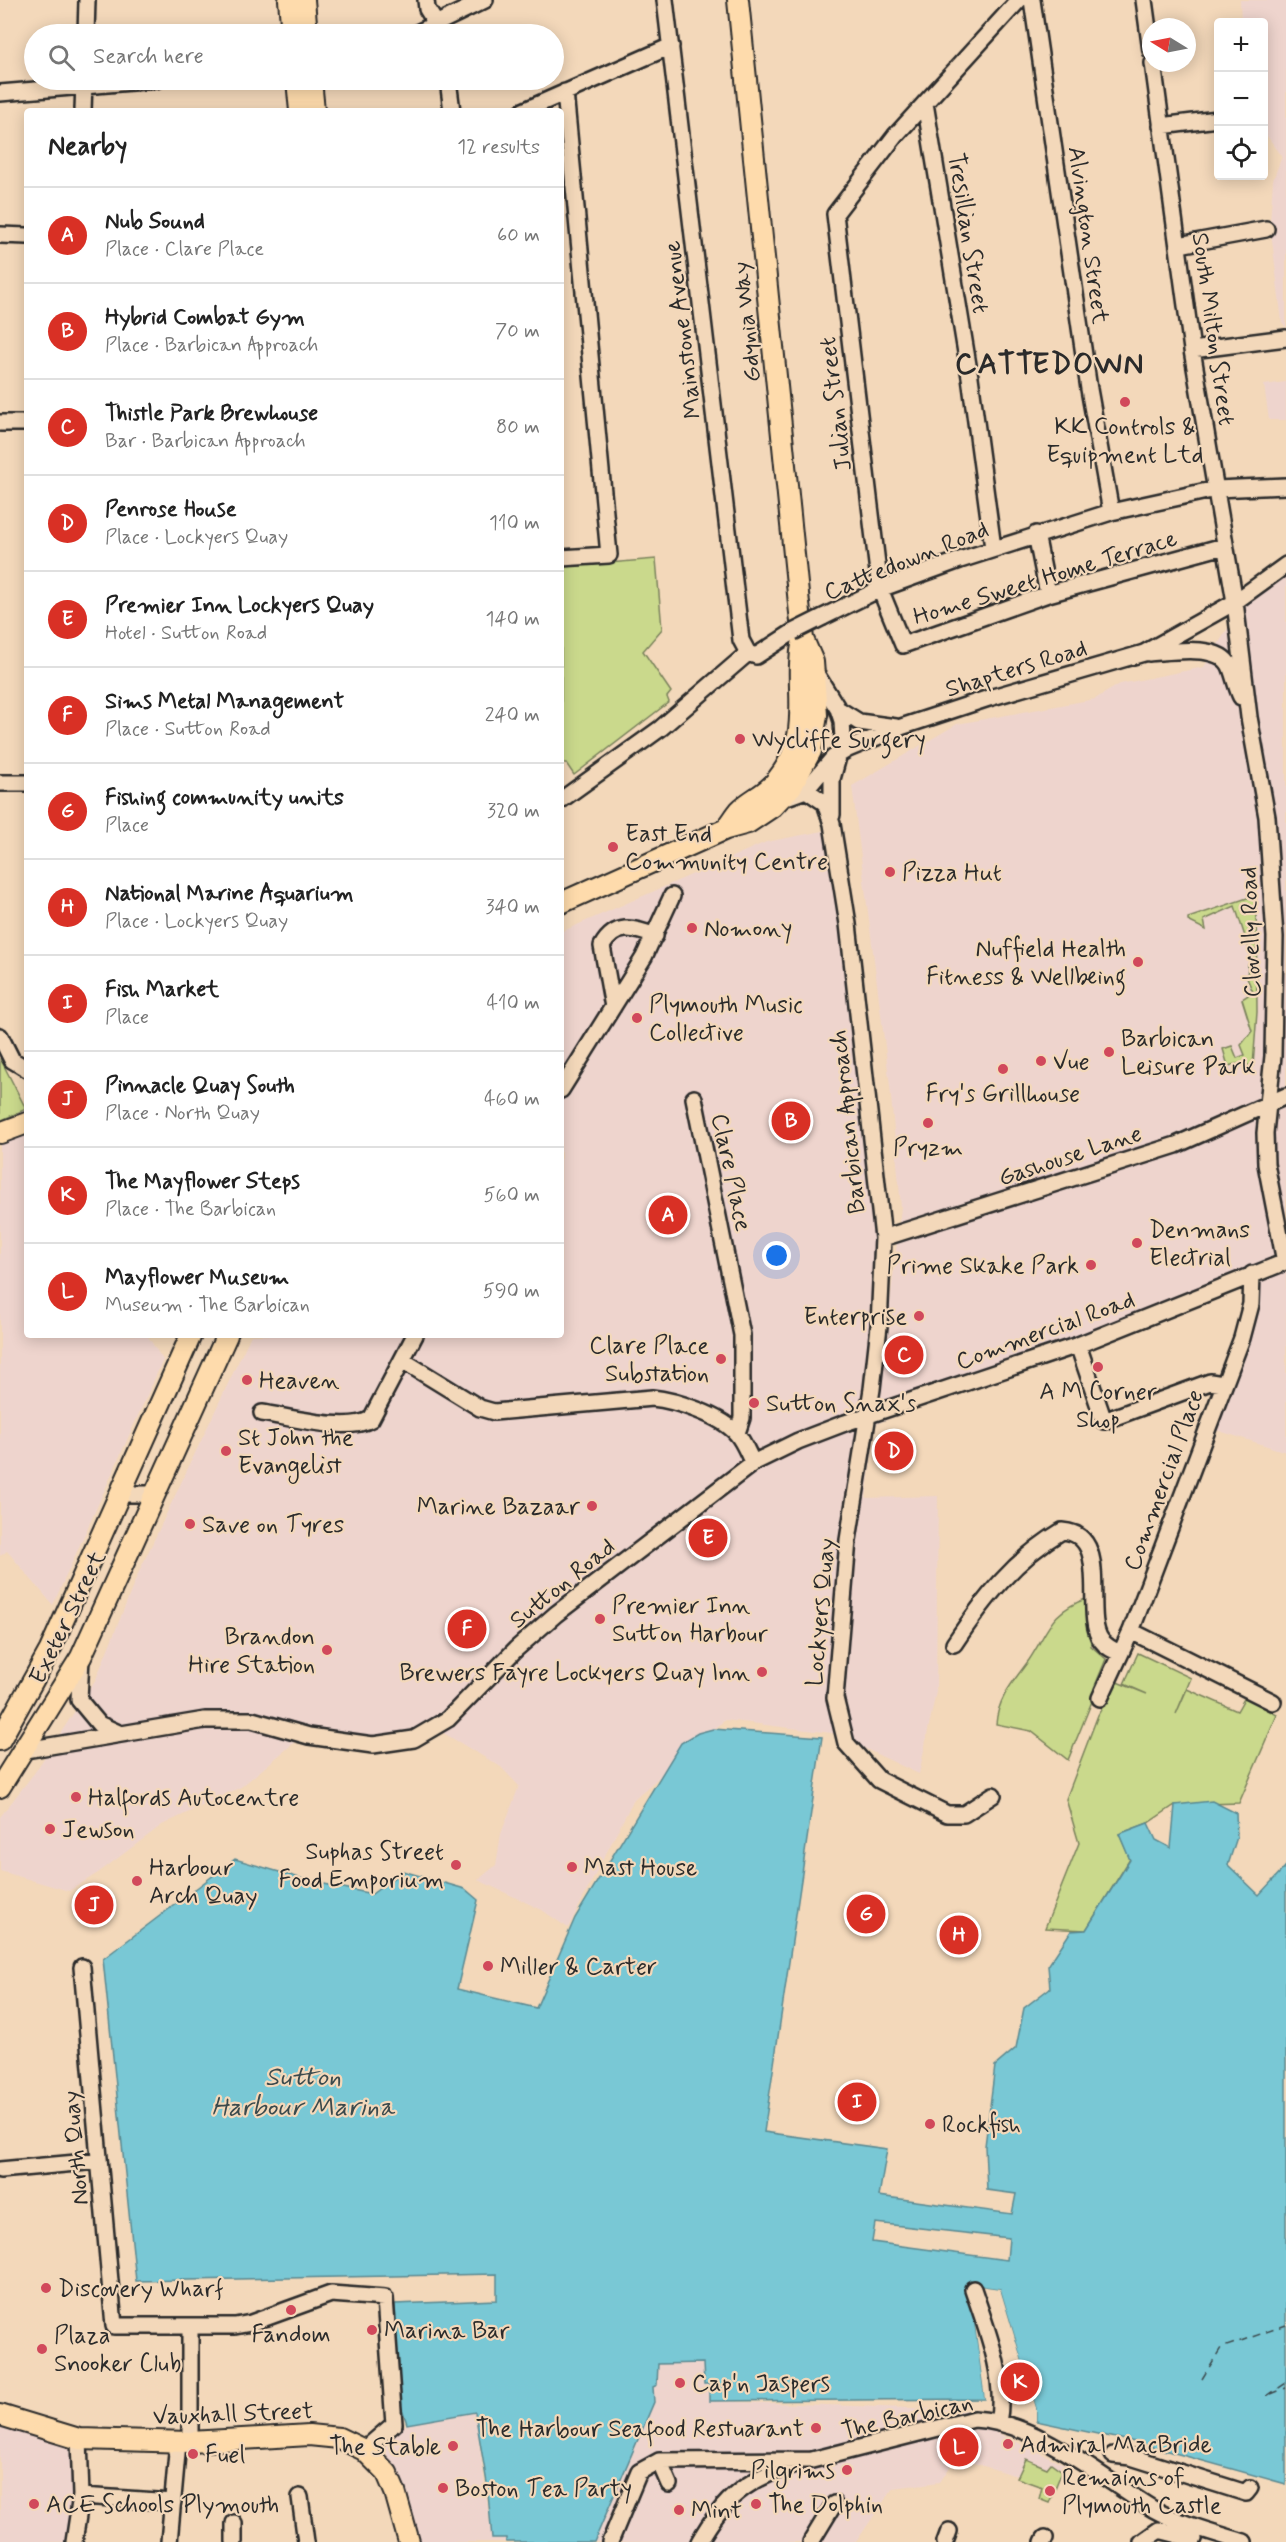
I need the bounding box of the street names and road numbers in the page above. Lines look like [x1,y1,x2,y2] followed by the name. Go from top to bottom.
[1060,144,1115,326] street label: Alvington Street
[940,151,995,316] street label: Tresillian Street
[1184,231,1241,428] street label: South Milton Street
[657,239,710,421] street label: Mainstone Avenue
[726,260,769,384] street label: Gdynia Way
[813,335,860,473] street label: Julian Street
[820,514,993,608] street label: Cattedown Road
[910,523,1181,633] street label: Home Sweet Home Terrace
[942,633,1091,706] street label: Shapters Road
[1234,866,1269,998] street label: Clovelly Road
[823,1028,877,1215] street label: Barbican Approach
[703,1111,758,1234] street label: Clare Place
[995,1119,1146,1194] street label: Gashouse Lane
[952,1285,1139,1378] street label: Commercial Road
[1117,1386,1212,1575] street label: Commercial Place
[504,1532,622,1636] street label: Sutton Road
[800,1537,843,1687] street label: Lockyers Quay
[23,1546,114,1690] street label: Exeter Street
[56,2089,97,2206] street label: North Quay
[838,2387,976,2448] street label: The Barbican
[152,2396,314,2433] street label: Vauxhall Street

